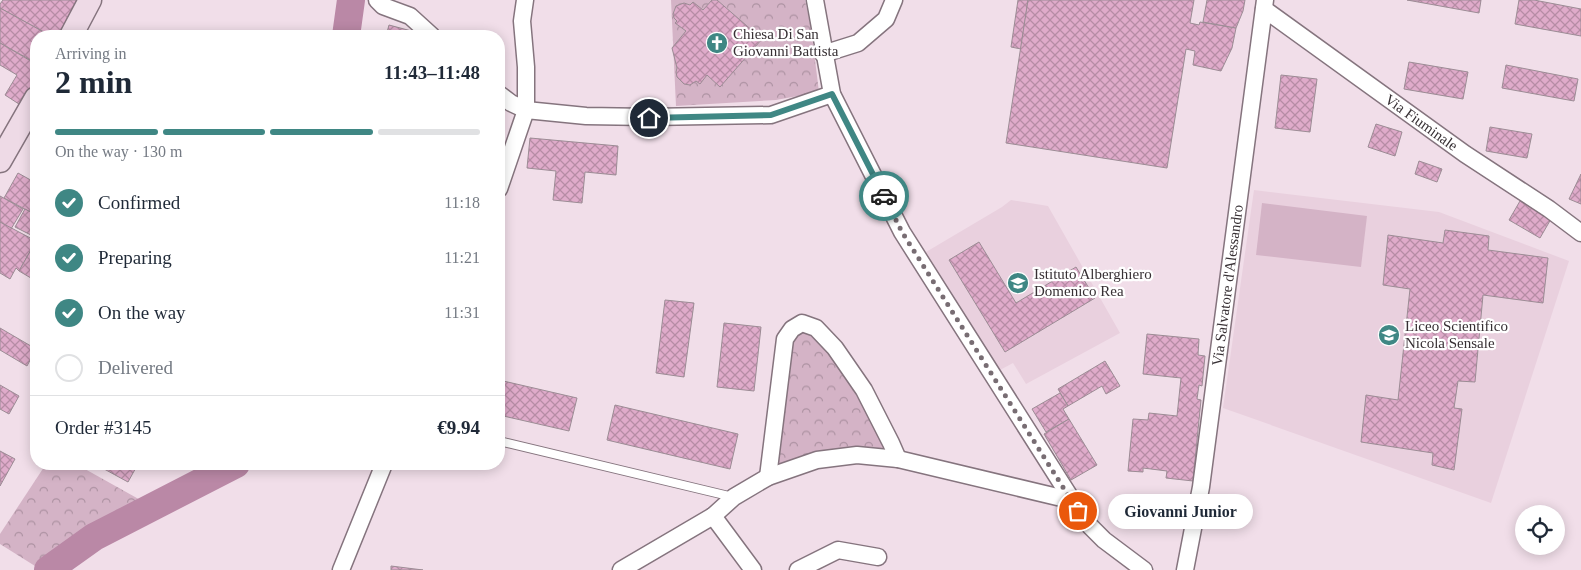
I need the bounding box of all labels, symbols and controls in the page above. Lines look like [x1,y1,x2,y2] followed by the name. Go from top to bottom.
[733,26,839,59] place label: Chiesa Di San Giovanni Battista
[705,31,729,55] church icon: Chiesa Di San Giovanni Battista
[55,45,127,62] text: Arriving in
[384,62,480,83] text: 11:43–11:48
[55,64,132,100] text: 2 min
[1382,91,1461,154] street label: Via Fiuminale
[628,97,670,139] pin
[635,104,663,132] icon: home
[55,143,183,160] text: On the way · 130 m
[859,171,909,221] courier
[870,182,898,210] icon: car
[55,189,83,217] icon: check
[98,192,180,213] text: Confirmed
[444,194,480,211] text: 11:18
[1209,204,1246,367] street label: Via Salvatore d'Alessandro
[55,244,83,272] icon: check
[98,247,172,268] text: Preparing
[444,249,480,266] text: 11:21
[1034,266,1152,299] place label: Istituto Alberghiero Domenico Rea
[1006,271,1030,295] school or university icon: Istituto Alberghiero Domenico Rea
[55,299,83,327] icon: check
[98,302,186,323] text: On the way
[444,304,480,321] text: 11:31
[1405,318,1508,351] place label: Liceo Scientifico Nicola Sensale
[1377,323,1401,347] school or university icon: Liceo Scientifico Nicola Sensale
[98,357,173,378] text: Delivered
[55,417,152,438] text: Order #3145
[437,417,480,438] text: €9.94
[1057,490,1099,532] pin
[1108,494,1253,528] callout: Giovanni Junior
[1064,497,1092,525] icon: bag
[1124,503,1237,520] text: Giovanni Junior
[1515,505,1565,555] map controls
[1515,505,1565,555] button: locate

